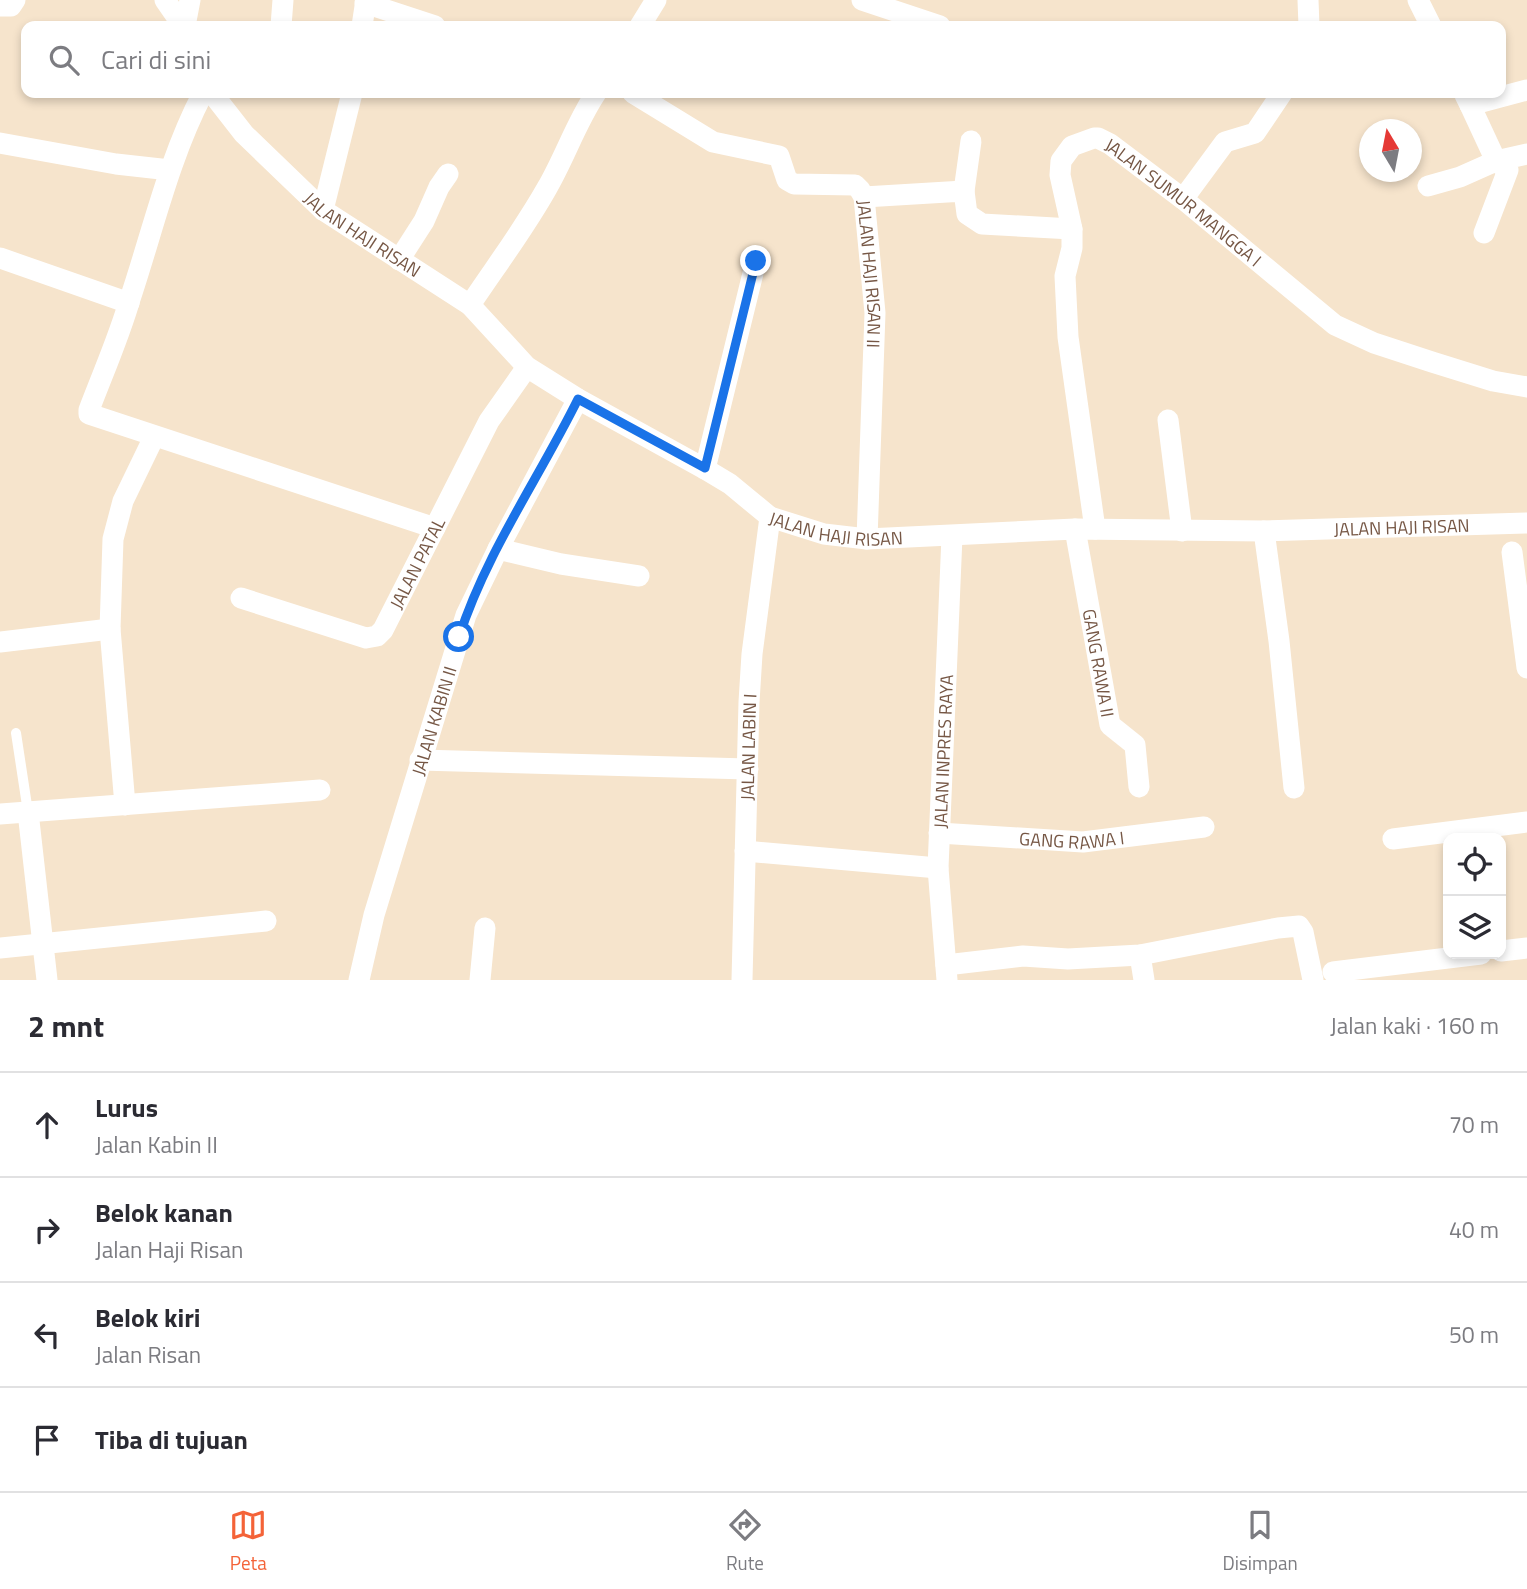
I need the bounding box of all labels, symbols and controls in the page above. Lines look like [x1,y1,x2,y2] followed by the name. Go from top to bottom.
[21,21,1506,98] search box
[101,40,211,79] text: Cari di sini
[45,41,83,79] icon: search
[1359,119,1422,182] north arrow
[1101,130,1268,273] street label: JALAN SUMUR MANGGA I
[298,185,426,283] street label: JALAN HAJI RISAN
[851,199,889,349] street label: JALAN HAJI RISAN II
[740,245,771,276] route end
[766,504,904,553] street label: JALAN HAJI RISAN
[1333,511,1470,542] street label: JALAN HAJI RISAN
[382,512,452,613] street label: JALAN PATAL
[1076,607,1122,719] street label: GANG RAWA II
[443,621,474,652] route start
[404,663,463,779] street label: JALAN KABIN II
[926,674,960,829] street label: JALAN INPRES RAYA
[733,693,763,801] street label: JALAN LABIN I
[1018,824,1126,856] street label: GANG RAWA I
[1443,833,1506,959] map controls
[1443,833,1506,896] button: locate
[1443,896,1506,959] button: layers
[28,1003,104,1049] text: 2 mnt
[1330,1008,1499,1043] text: Jalan kaki · 160 m
[95,1088,158,1127] text: Lurus
[28,1106,66,1144] icon: ahead
[1449,1107,1499,1142] text: 70 m
[95,1127,218,1162] text: Jalan Kabin II
[95,1193,233,1232] text: Belok kanan
[28,1211,66,1249] icon: right
[1449,1212,1499,1247] text: 40 m
[95,1232,243,1267] text: Jalan Haji Risan
[95,1298,201,1337] text: Belok kiri
[28,1316,66,1354] icon: left
[1449,1317,1499,1352] text: 50 m
[95,1337,201,1372] text: Jalan Risan
[95,1420,248,1459] text: Tiba di tujuan
[28,1421,66,1459] icon: arrive
[229,1506,267,1577] tab: Peta
[726,1506,764,1577] tab: Rute
[1223,1506,1298,1577] tab: Disimpan

